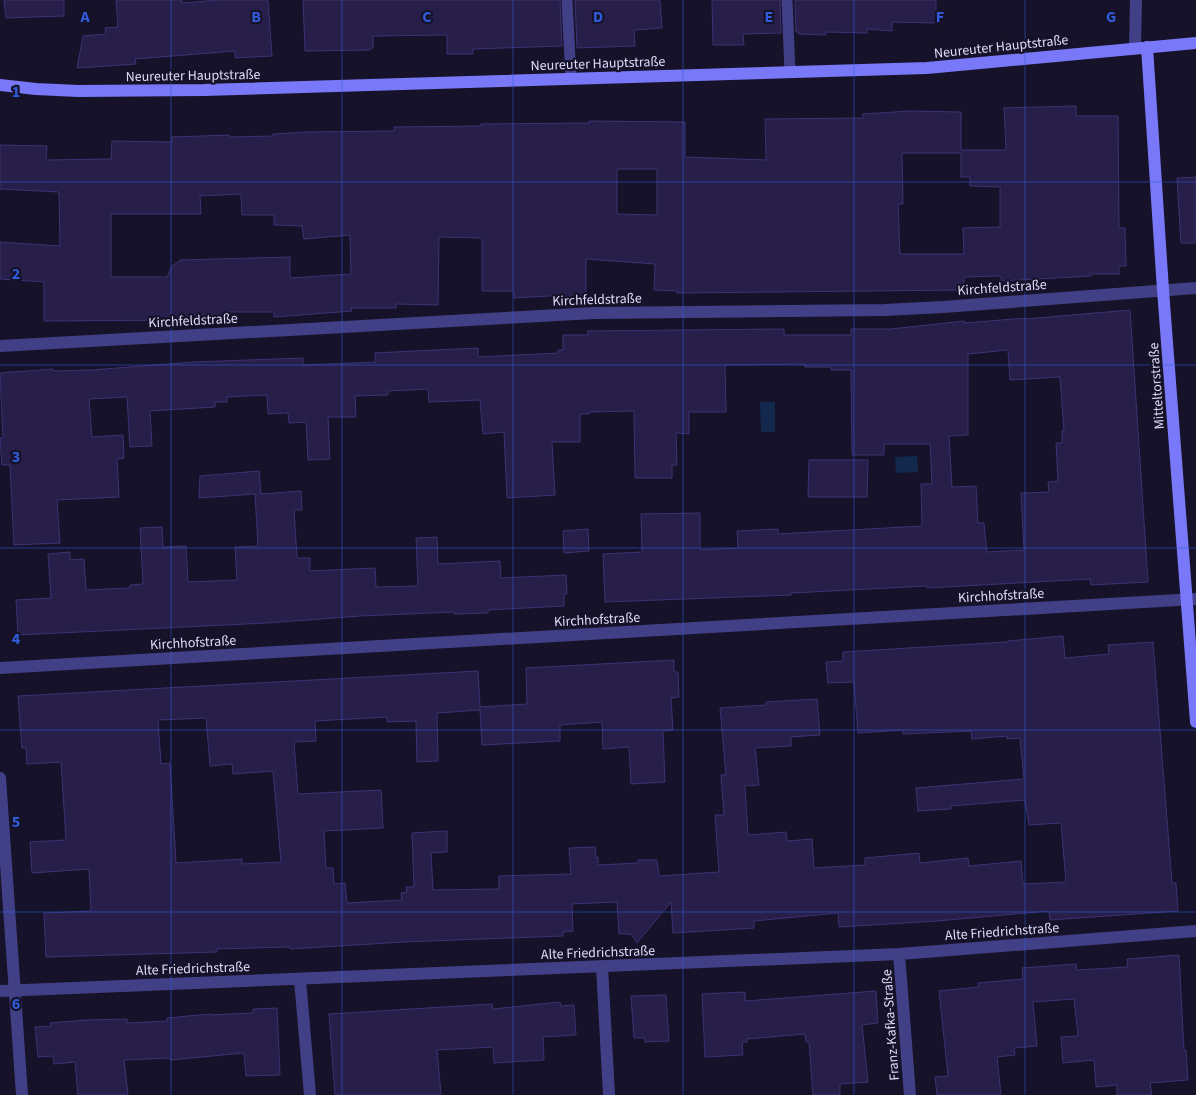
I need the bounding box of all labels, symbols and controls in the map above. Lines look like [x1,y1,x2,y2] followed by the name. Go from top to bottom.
[79,6,90,28] text: A
[251,6,261,28] text: B
[422,6,432,28] text: C
[593,6,603,28] text: D
[765,6,773,28] text: E
[936,6,944,28] text: F
[1106,6,1116,28] text: G
[933,30,1069,64] street label: Neureuter Hauptstraße
[530,52,666,76] street label: Neureuter Hauptstraße
[125,65,261,87] street label: Neureuter Hauptstraße
[12,81,20,103] text: 1
[12,263,20,285] text: 2
[957,275,1047,301] street label: Kirchfeldstraße
[552,288,642,312] street label: Kirchfeldstraße
[148,309,238,333] street label: Kirchfeldstraße
[1144,342,1170,430] street label: Mitteltorstraße
[12,446,20,468] text: 3
[957,584,1045,608] street label: Kirchhofstraße
[553,608,641,632] street label: Kirchhofstraße
[12,628,21,650] text: 4
[149,631,237,655] street label: Kirchhofstraße
[12,811,20,833] text: 5
[944,918,1060,946] street label: Alte Friedrichstraße
[541,941,656,965] street label: Alte Friedrichstraße
[136,957,251,981] street label: Alte Friedrichstraße
[877,969,905,1081] street label: Franz-Kafka-Straße
[12,993,20,1015] text: 6

